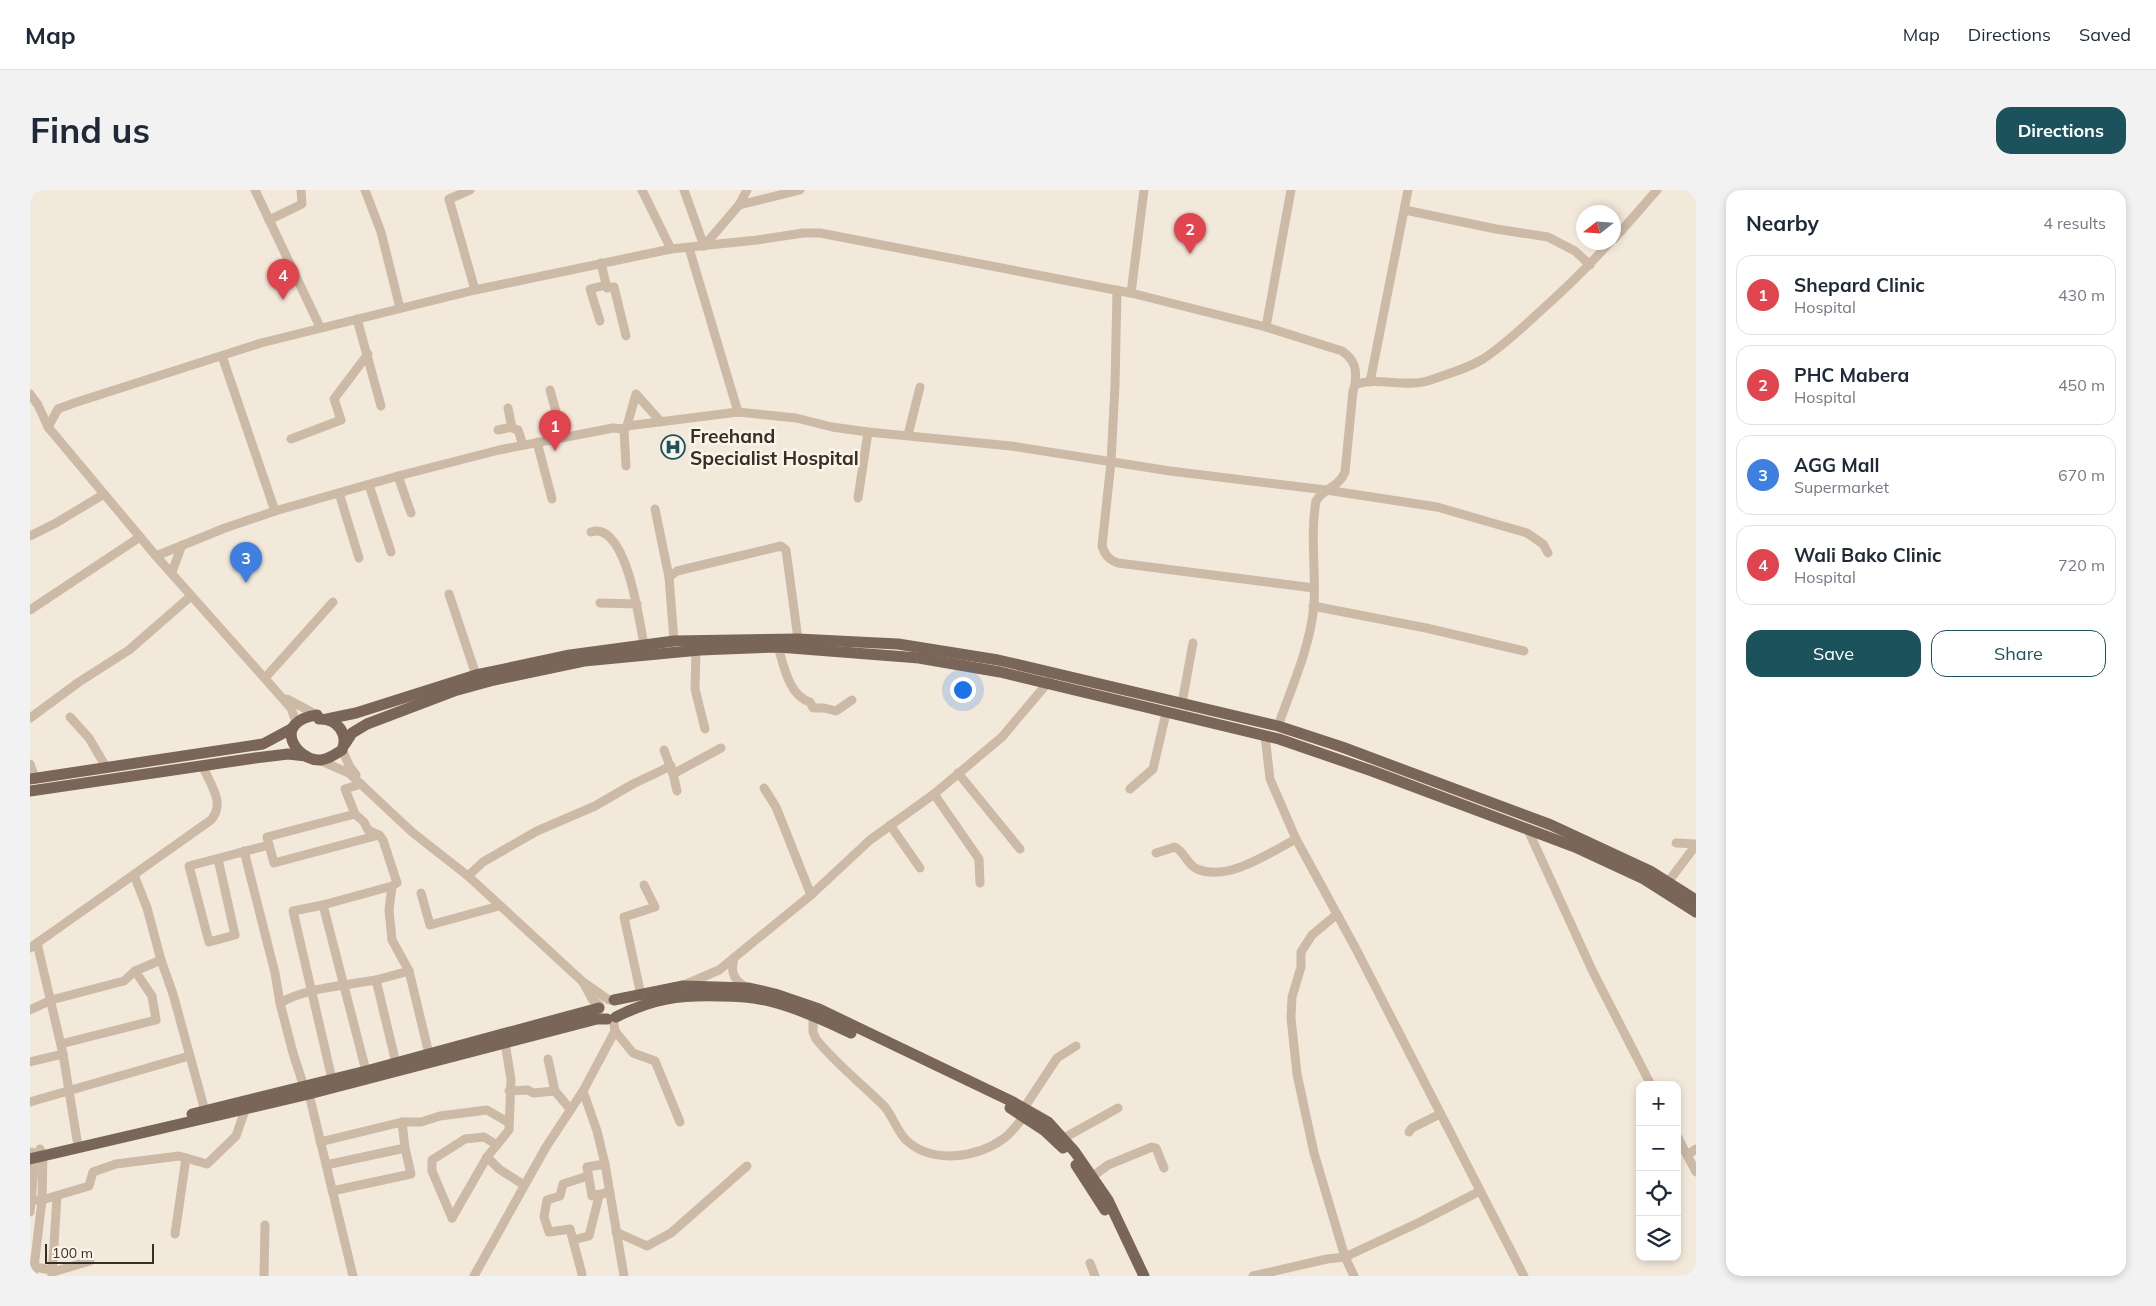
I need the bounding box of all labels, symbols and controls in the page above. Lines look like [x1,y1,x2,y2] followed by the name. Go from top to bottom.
[25,20,76,50] text: Map
[1903,23,1940,46] text: Map
[1968,23,2051,46] text: Directions
[2079,23,2131,46] text: Saved
[1996,107,2126,154] button: Directions
[30,108,150,152] text: Find us
[1576,205,1621,250] north arrow
[1746,210,1819,236] text: Nearby
[1174,213,1206,254] pin: 2
[2043,213,2106,233] text: 4 results
[267,259,299,300] pin: 4
[1794,273,1925,297] text: Shepard Clinic
[1758,285,1768,305] text: 1
[2058,285,2105,305] text: 430 m
[1794,297,1856,317] text: Hospital
[1794,363,1909,387] text: PHC Mabera
[1758,375,1768,395] text: 2
[2058,375,2105,395] text: 450 m
[1794,387,1856,407] text: Hospital
[539,410,571,451] pin: 1
[690,424,859,470] place label: Freehand Specialist Hospital
[660,434,686,460] hospital icon: Freehand Specialist Hospital
[1794,453,1880,477] text: AGG Mall
[1758,465,1768,485] text: 3
[2058,465,2105,485] text: 670 m
[1794,477,1889,497] text: Supermarket
[230,542,262,583] pin: 3
[1794,543,1942,567] text: Wali Bako Clinic
[1758,555,1768,575] text: 4
[2058,555,2105,575] text: 720 m
[1794,567,1856,587] text: Hospital
[1746,630,1921,677] button: Save
[1931,630,2106,677] button: Share
[950,677,976,703] your location
[1636,1081,1681,1261] map controls
[1636,1081,1681,1126] button: +
[1636,1126,1681,1171] button: −
[1636,1171,1681,1216] button: locate
[1636,1216,1681,1261] button: layers
[45,1241,154,1264] scale bar
[52,1244,93,1262] text: 100 m

